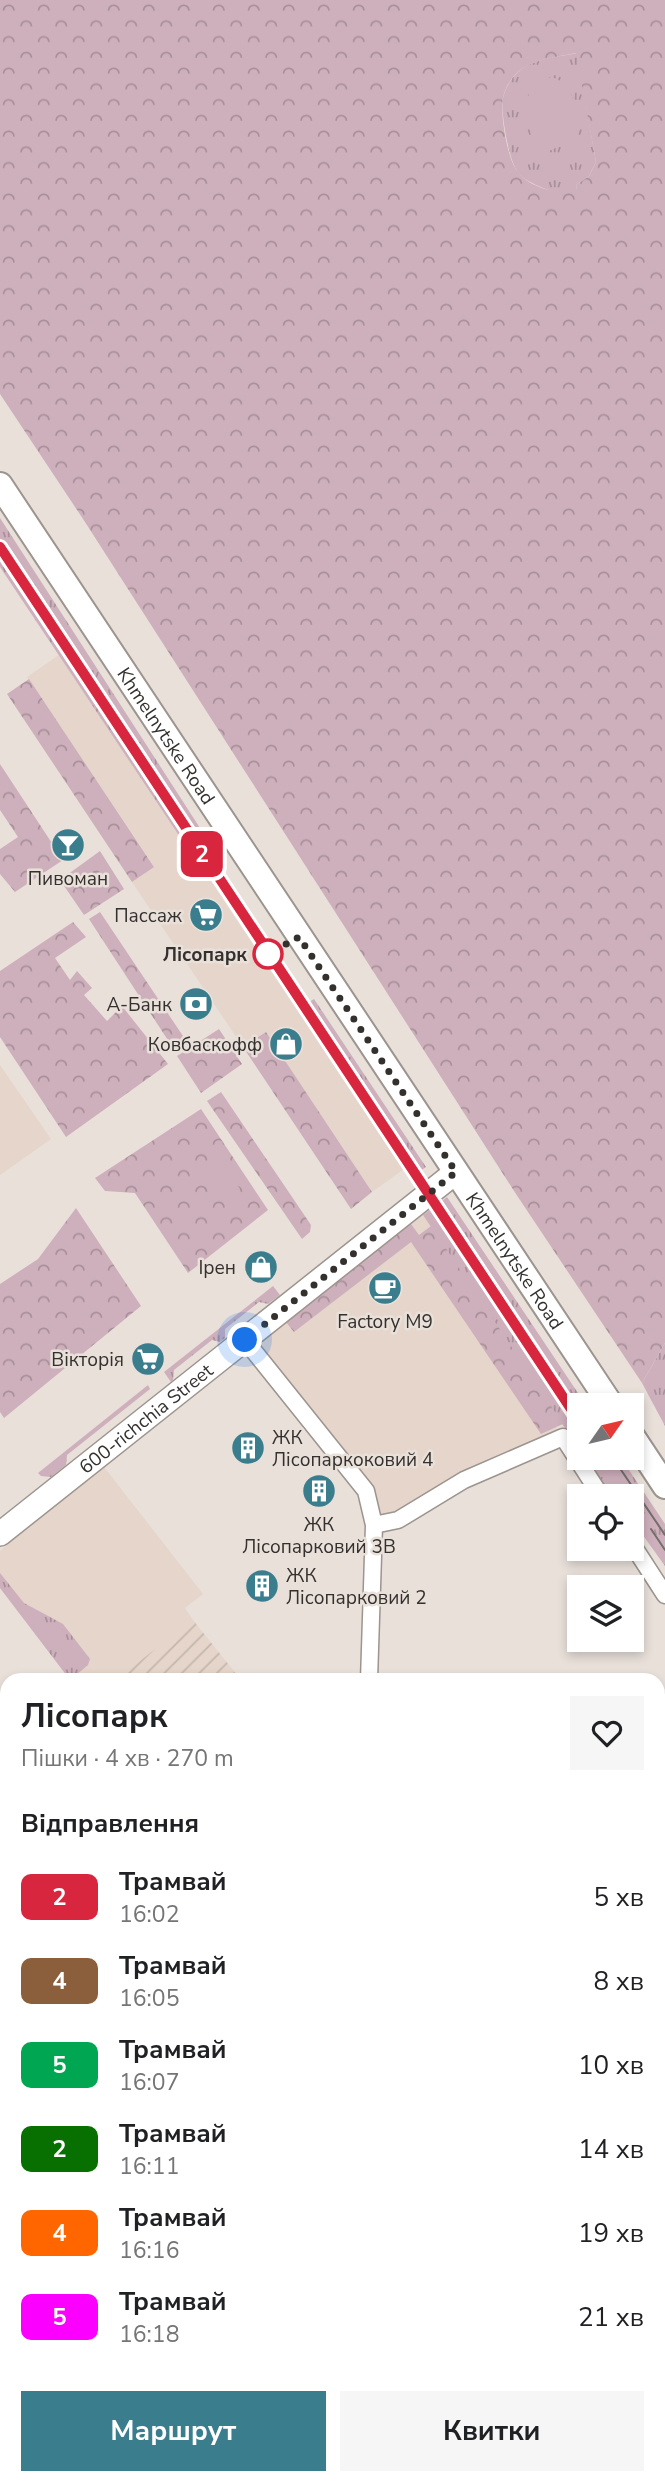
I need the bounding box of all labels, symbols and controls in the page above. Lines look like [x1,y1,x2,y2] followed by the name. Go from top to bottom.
[111,663,221,810] street label: Khmelnytske Road
[49,826,87,864] bar icon: Пивоман
[179,831,225,877] line badge: 2
[195,838,209,870] text: 2
[28,866,108,892] place label: Пивоман
[187,896,225,934] supermarket icon: Пассаж
[114,903,182,929] place label: Пассаж
[253,939,283,969] marker: Лісопарк
[163,942,247,968] place label: Лісопарк
[177,985,215,1023] bank icon: А-Банк
[106,992,172,1018] place label: А-Банк
[267,1025,305,1063] shop icon: Ковбаскофф
[148,1032,262,1058] place label: Ковбаскофф
[459,1187,569,1335] street label: Khmelnytske Road
[242,1248,280,1286] shop icon: Ірен
[198,1255,236,1281] place label: Ірен
[366,1269,404,1307] cafe icon: Factory M9
[337,1309,433,1335] place label: Factory M9
[227,1322,262,1357] your location
[129,1340,167,1378] supermarket icon: Вікторія
[51,1347,124,1373] place label: Вікторія
[74,1358,219,1480] street label: 600-richchia Street
[567,1393,644,1470] north arrow
[567,1393,644,1652] map controls
[272,1425,433,1473] place label: ЖК Лісопаркоковий 4
[229,1429,267,1467] building icon: ЖК Лісопаркоковий 4
[300,1472,338,1510] building icon: ЖК Лісопарковий 3В
[567,1484,644,1561] button: locate
[242,1512,396,1560] place label: ЖК Лісопарковий 3В
[286,1563,427,1611] place label: ЖК Лісопарковий 2
[243,1567,281,1605] building icon: ЖК Лісопарковий 2
[567,1575,644,1652] button: layers
[21,1694,167,1739] text: Лісопарк
[570,1696,644,1770] button: heart
[21,1743,234,1774] text: Пішки · 4 хв · 270 m
[21,1806,199,1841] text: Відправлення
[119,1864,227,1899] text: Трамвай
[594,1880,644,1915] text: 5 хв
[52,1881,67,1913] text: 2
[119,1899,179,1930] text: 16:02
[119,1948,227,1983] text: Трамвай
[594,1964,644,1999] text: 8 хв
[52,1965,67,1997] text: 4
[119,1983,179,2014] text: 16:05
[119,2032,227,2067] text: Трамвай
[578,2048,644,2083] text: 10 хв
[52,2049,67,2081] text: 5
[119,2067,179,2098] text: 16:07
[119,2116,227,2151] text: Трамвай
[578,2132,644,2167] text: 14 хв
[52,2133,67,2165] text: 2
[119,2151,179,2182] text: 16:11
[119,2200,227,2235] text: Трамвай
[578,2216,644,2251] text: 19 хв
[52,2217,67,2249] text: 4
[119,2235,179,2266] text: 16:16
[119,2284,227,2319] text: Трамвай
[578,2300,644,2335] text: 21 хв
[52,2301,67,2333] text: 5
[119,2319,179,2350] text: 16:18
[21,2391,326,2471] button: Маршрут
[340,2391,644,2471] button: Квитки

